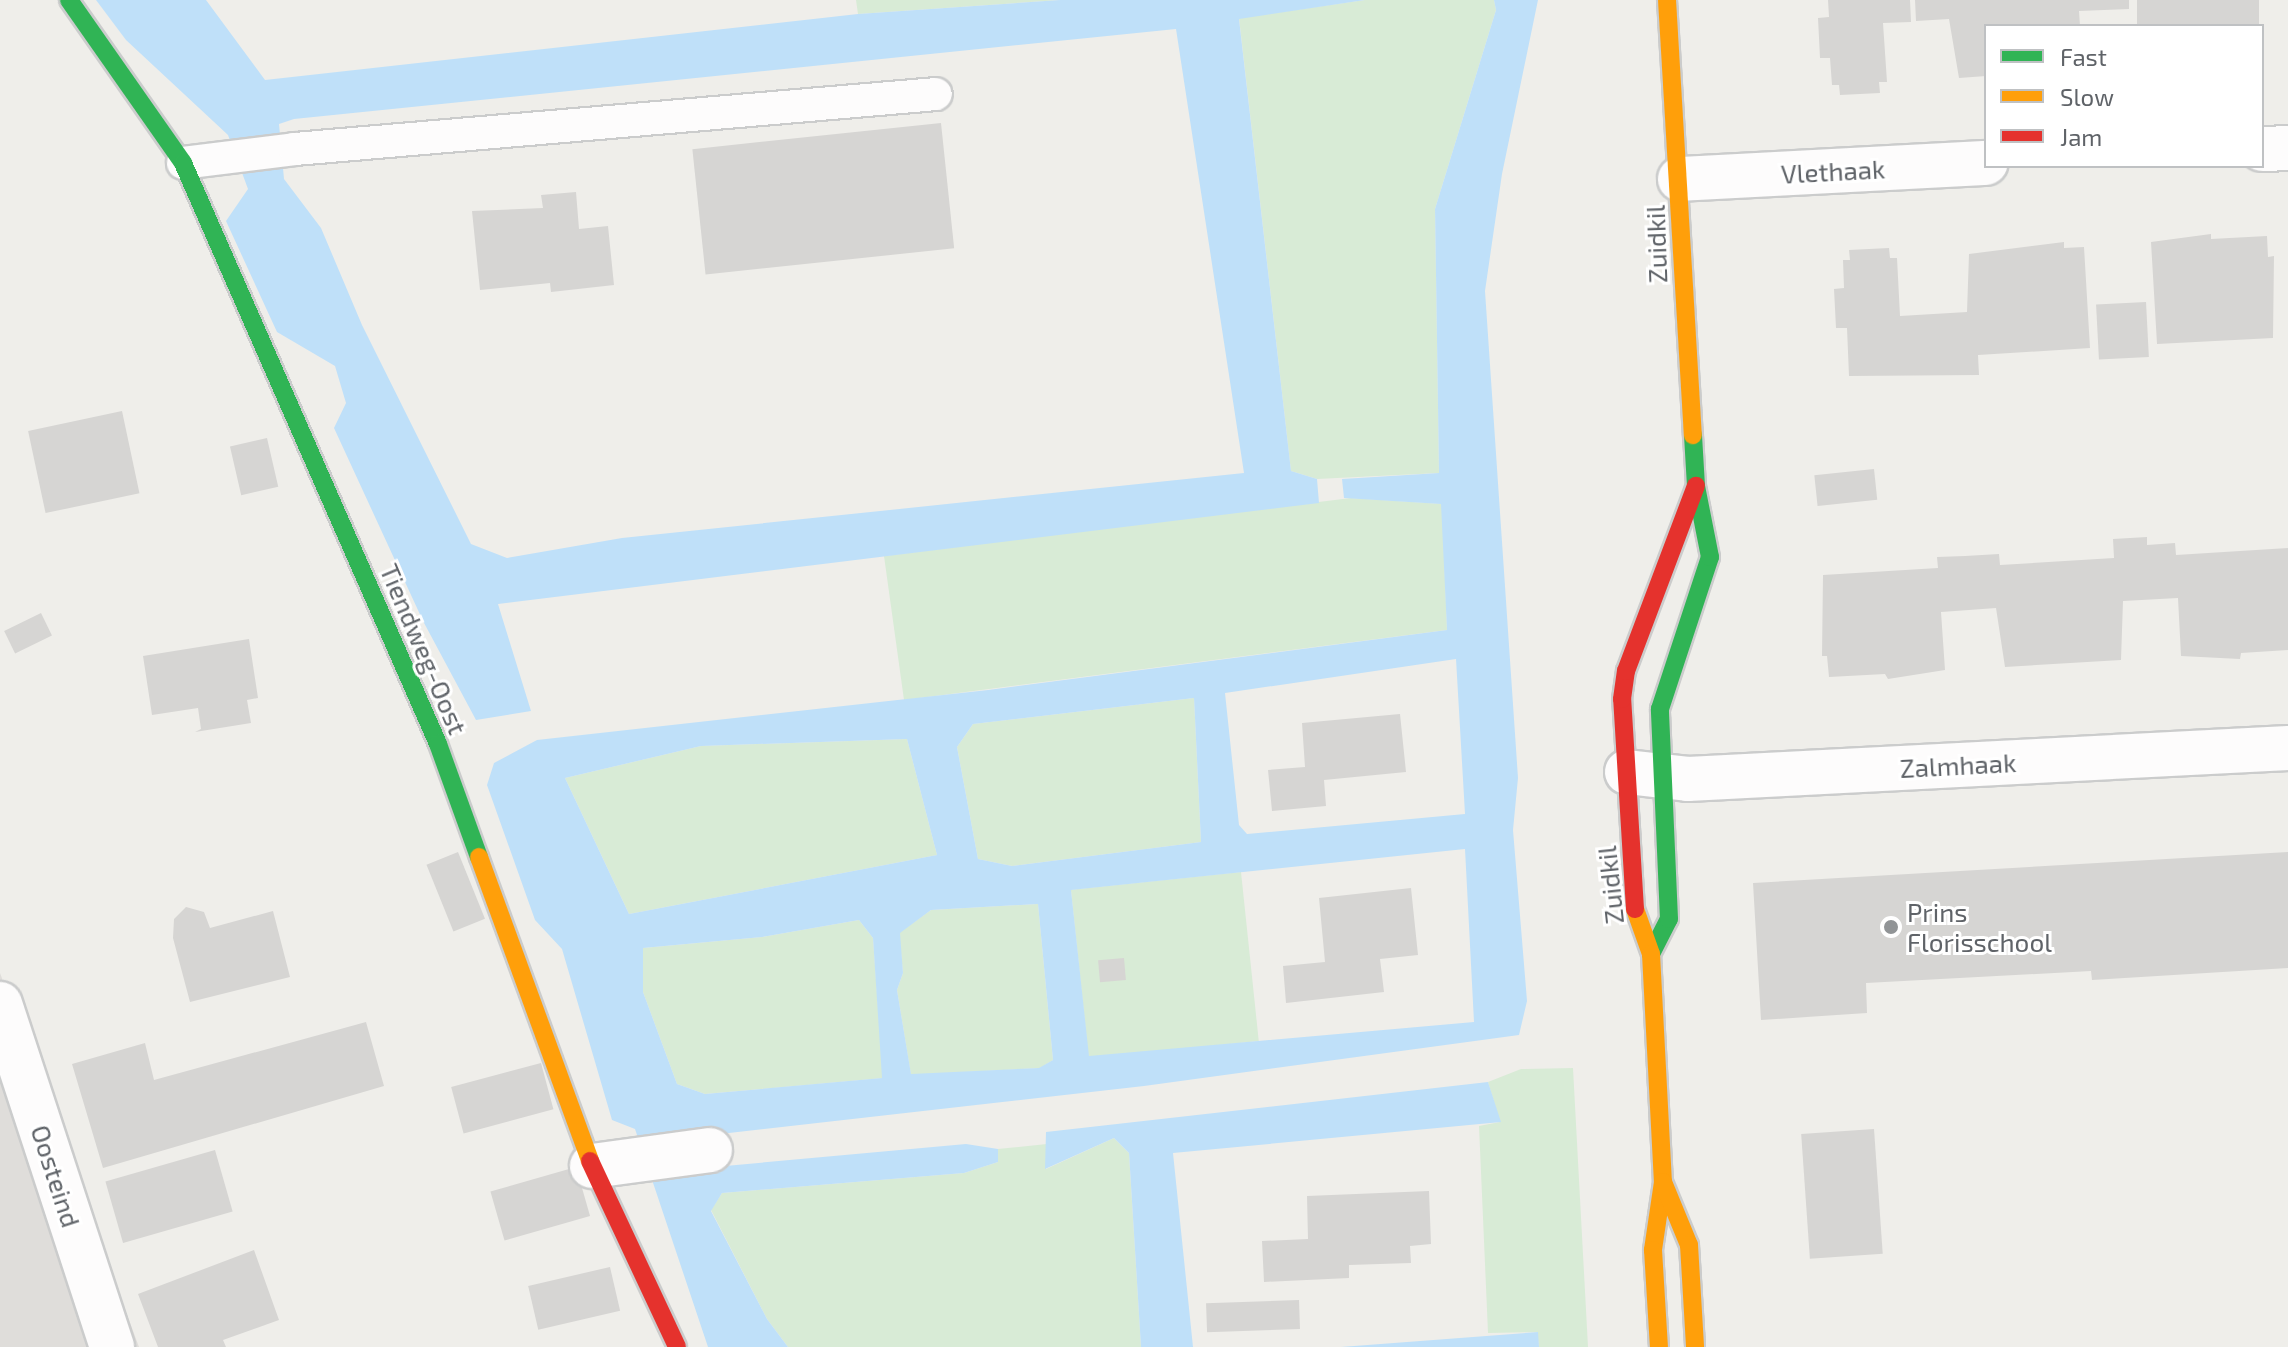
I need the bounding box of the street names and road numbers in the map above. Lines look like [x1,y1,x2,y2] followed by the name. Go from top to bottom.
[1780,153,1886,189] street label: Vlethaak
[1639,204,1673,284] street label: Zuidkil
[374,559,474,739] street label: Tiendweg-Oost
[1899,746,2017,784] street label: Zalmhaak
[1590,844,1630,926] street label: Zuidkil
[25,1121,87,1231] street label: Oosteind

